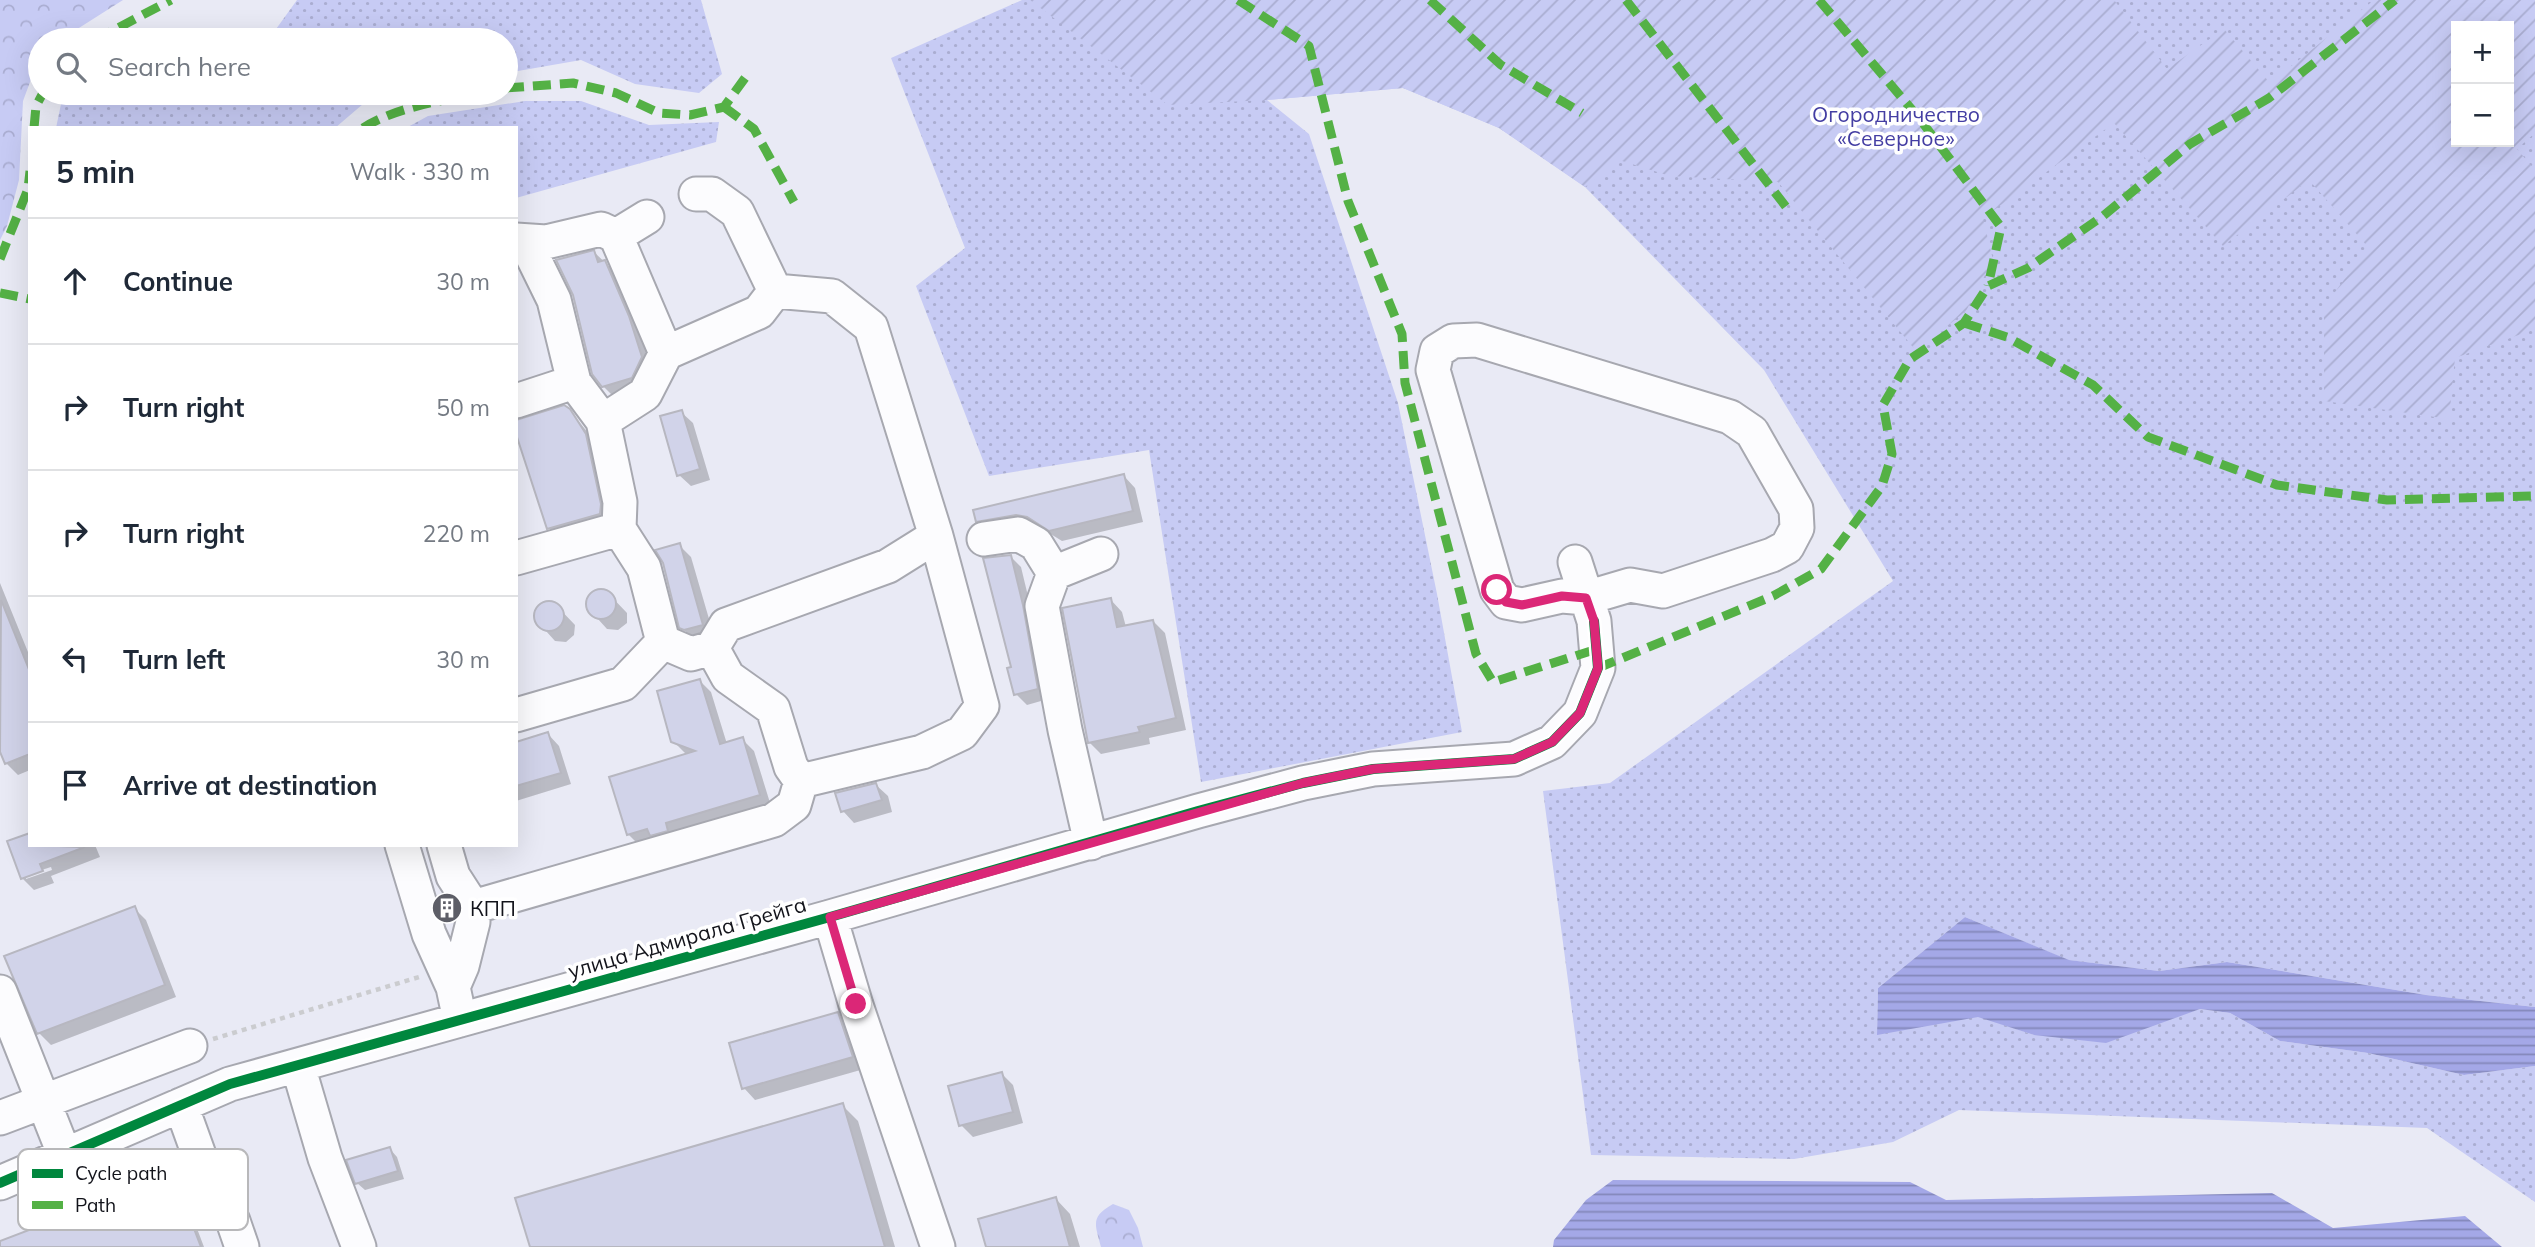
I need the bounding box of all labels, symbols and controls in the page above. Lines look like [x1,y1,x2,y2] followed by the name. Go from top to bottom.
[2451,21,2514,147] map controls
[2451,21,2514,84] button: +
[28,28,518,105] search box
[52,48,90,86] icon: search
[108,50,251,83] text: Search here
[2451,84,2514,147] button: −
[1812,101,1980,151] park label: Огородничество «Северное»
[56,153,135,191] text: 5 min
[350,157,490,186] text: Walk · 330 m
[56,262,94,300] icon: ahead
[123,265,233,298] text: Continue
[436,267,490,296] text: 30 m
[56,388,94,426] icon: right
[123,391,244,424] text: Turn right
[436,393,490,422] text: 50 m
[56,514,94,552] icon: right
[123,517,244,550] text: Turn right
[422,519,490,548] text: 220 m
[1481,574,1512,605] route start
[56,640,94,678] icon: left
[123,643,225,676] text: Turn left
[436,645,490,674] text: 30 m
[56,766,94,804] icon: arrive
[123,769,378,802] text: Arrive at destination
[565,890,809,984] street label: улица Адмирала Грейга
[430,891,464,925] building icon: КПП
[470,895,516,921] place label: КПП
[840,988,871,1019] route end
[18,1149,248,1230] legend
[75,1161,167,1185] text: Cycle path
[75,1193,116,1217] text: Path

